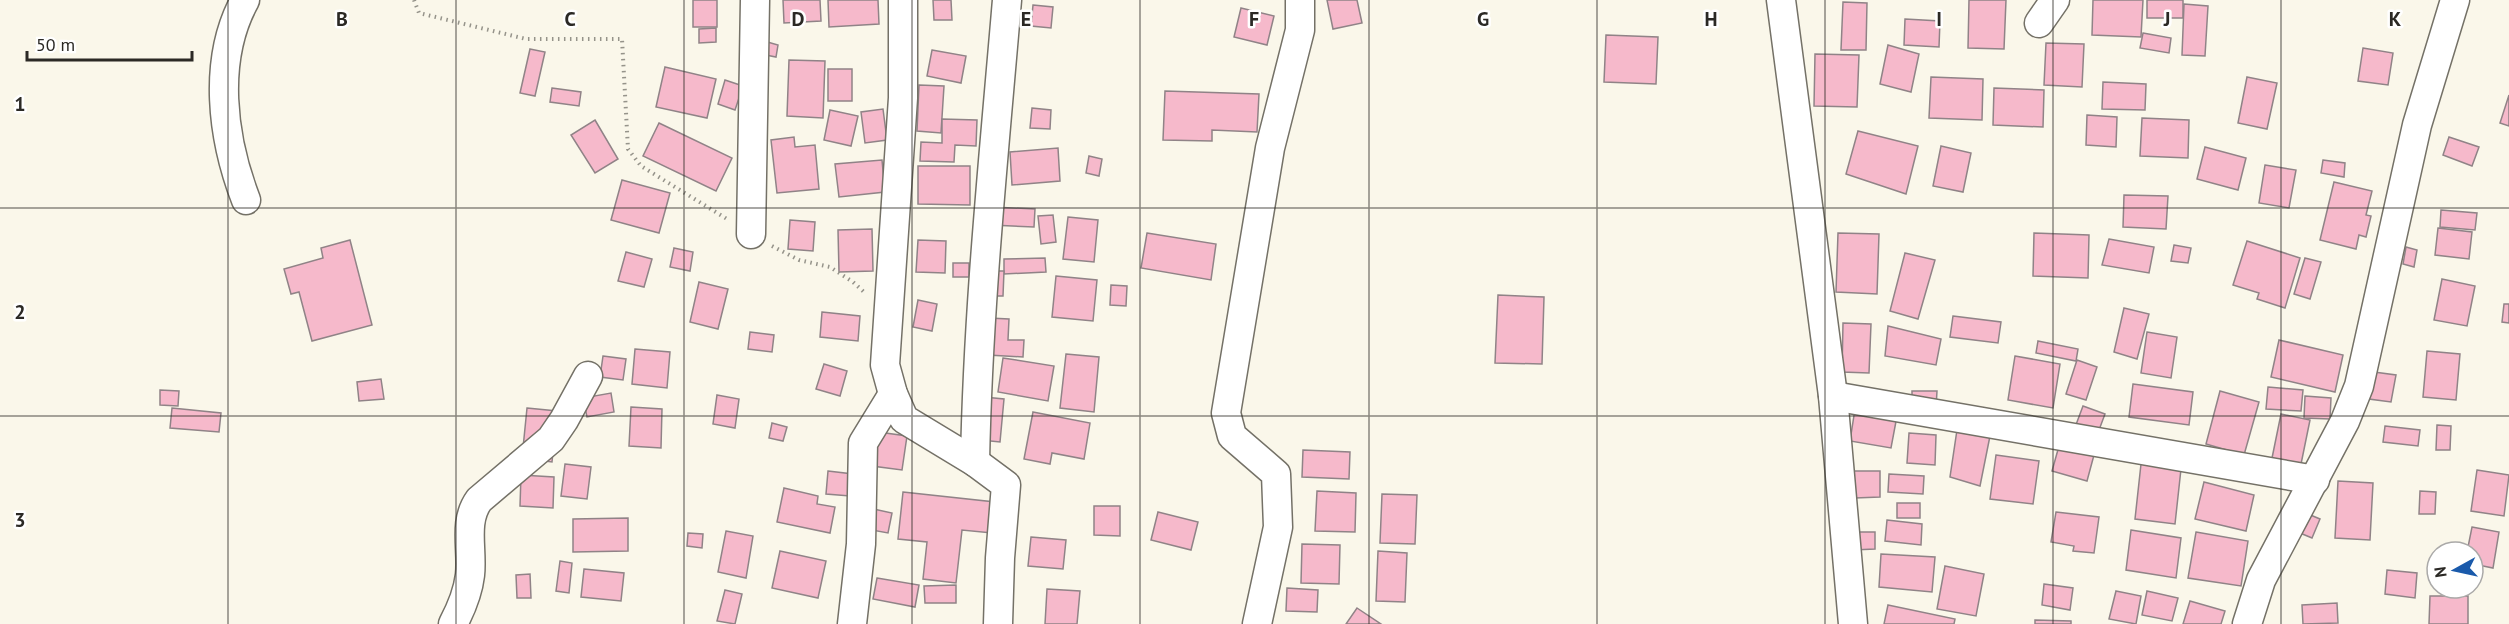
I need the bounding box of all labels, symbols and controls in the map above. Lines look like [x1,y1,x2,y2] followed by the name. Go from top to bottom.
[336,6,348,32] text: B
[564,6,576,32] text: C
[792,6,805,32] text: D
[1021,6,1031,32] text: E
[1249,6,1259,32] text: F
[1477,6,1489,32] text: G
[1704,6,1718,32] text: H
[1936,6,1942,32] text: I
[2163,6,2170,32] text: J
[2389,6,2402,32] text: K
[27,24,192,62] scale bar
[36,33,75,56] text: 50 m
[14,91,26,117] text: 1
[14,299,26,325] text: 2
[14,507,26,533] text: 3
[2425,540,2485,600] north arrow
[2430,565,2451,579] text: N

